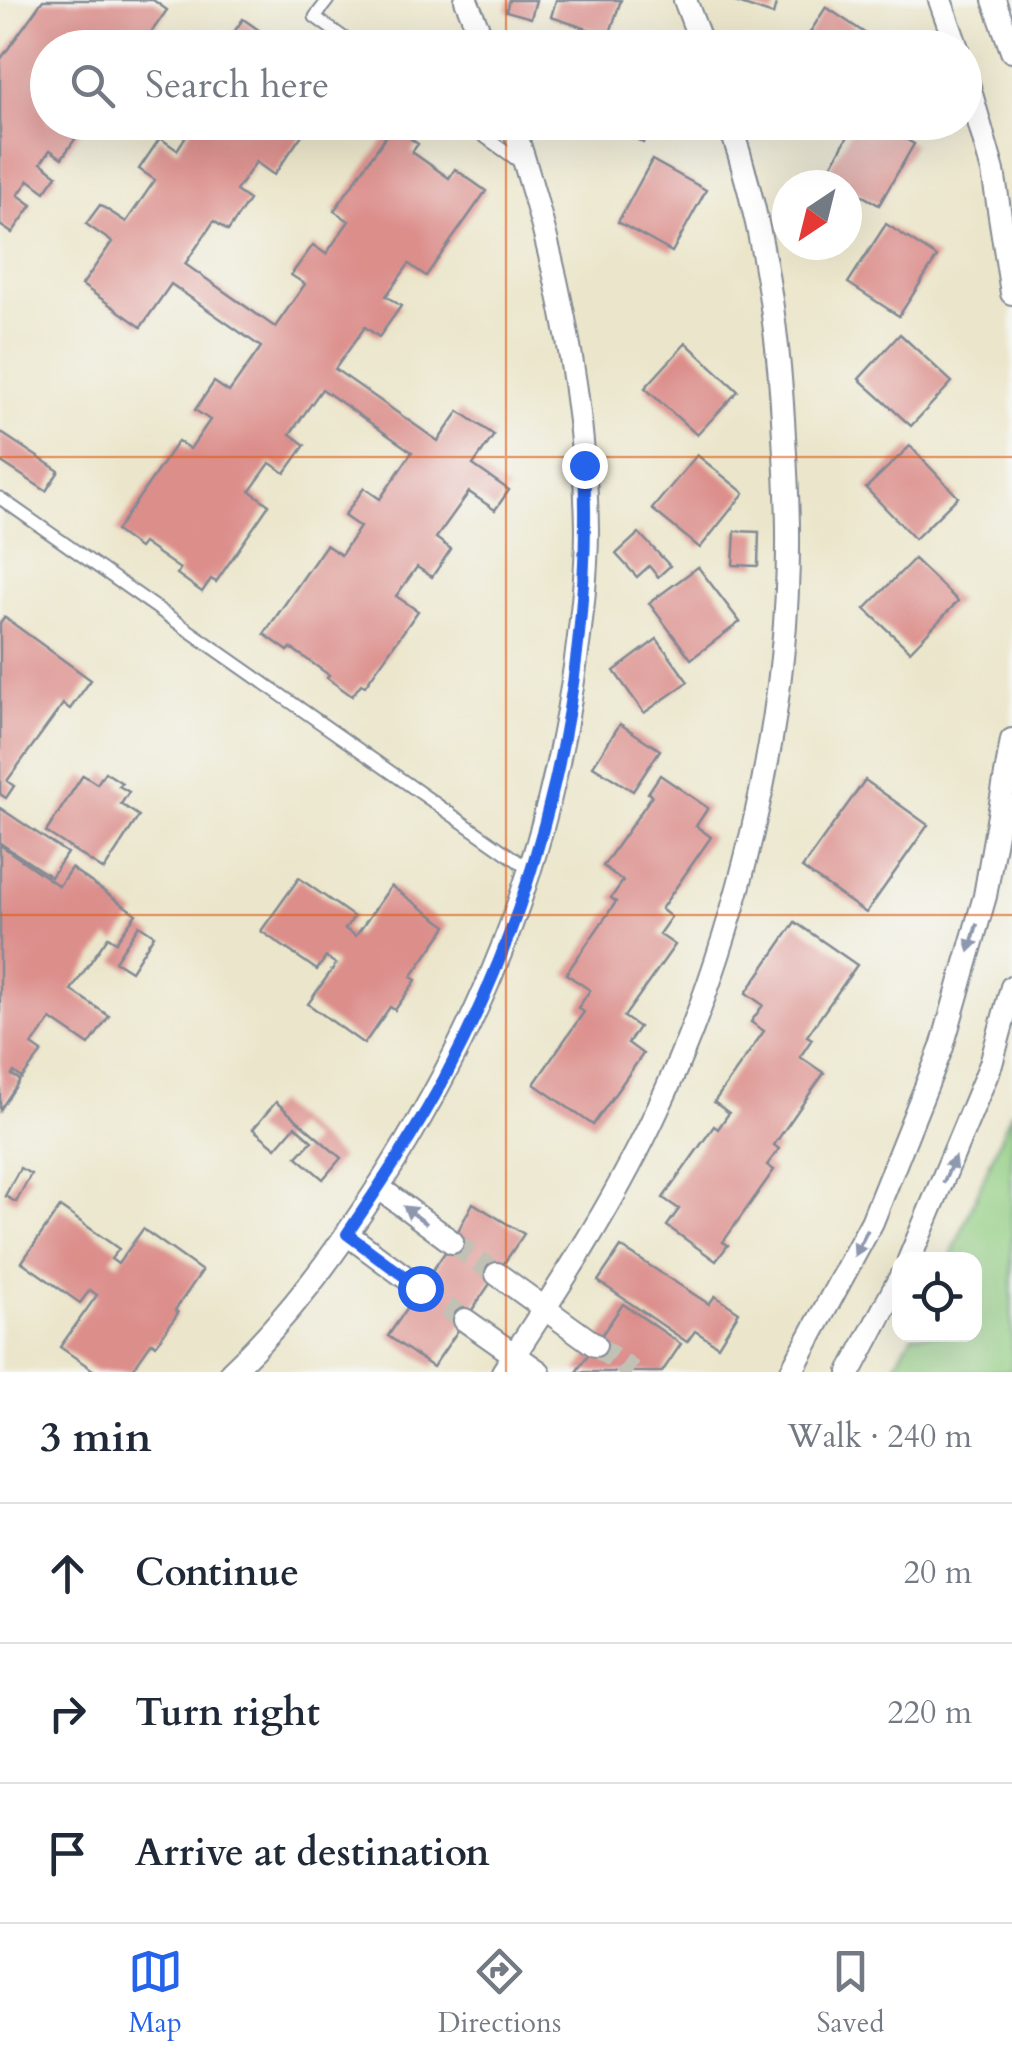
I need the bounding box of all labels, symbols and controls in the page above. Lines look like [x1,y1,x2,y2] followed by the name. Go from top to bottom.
[30,30,982,140] search box
[65,58,120,113] icon: search
[145,59,329,111] text: Search here
[772,170,862,260] north arrow
[562,443,608,489] route end
[965,924,980,954] one-way arrow
[941,1155,957,1185] one-way arrow
[402,1205,428,1225] one-way arrow
[853,1228,870,1257] one-way arrow
[892,1252,982,1342] map controls
[892,1252,982,1342] button: locate
[398,1266,444,1312] route start
[40,1409,152,1466] text: 3 min
[787,1415,972,1459] text: Walk · 240 m
[40,1546,95,1601] icon: ahead
[135,1547,299,1599] text: Continue
[904,1551,972,1595] text: 20 m
[40,1686,95,1741] icon: right
[135,1687,320,1739] text: Turn right
[887,1691,972,1735] text: 220 m
[40,1826,95,1881] icon: arrive
[135,1827,490,1879] text: Arrive at destination
[128,1944,183,2042] tab: Map
[438,1944,561,2042] tab: Directions
[816,1944,884,2042] tab: Saved

